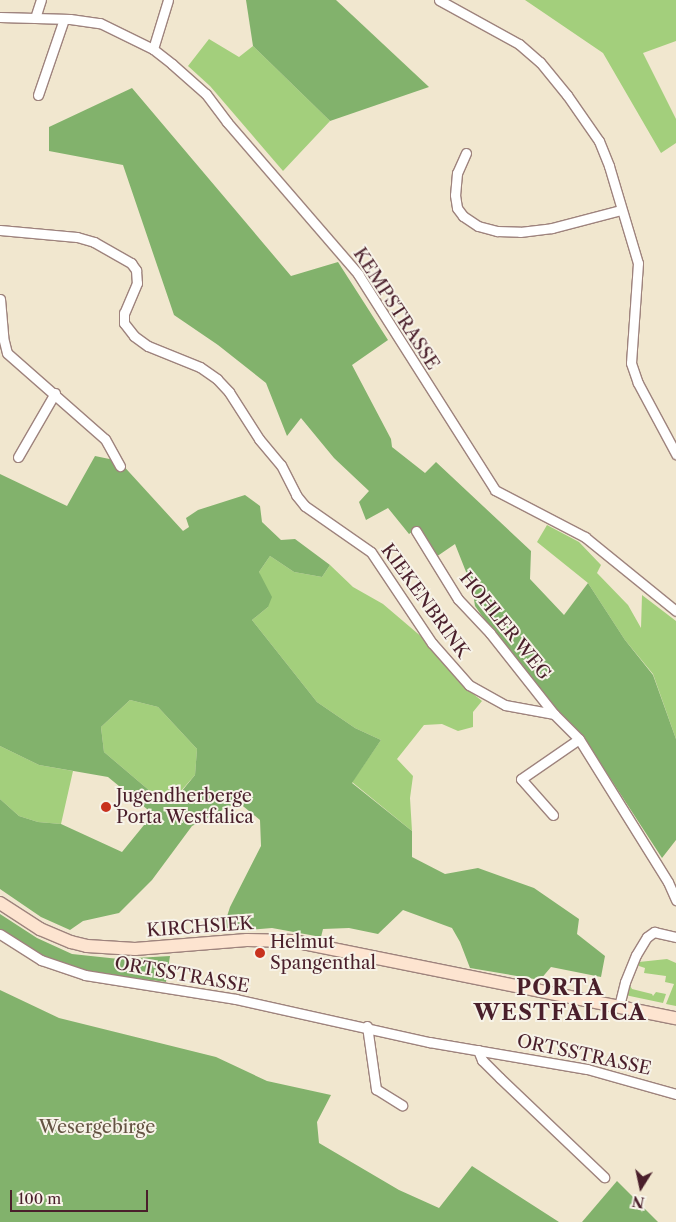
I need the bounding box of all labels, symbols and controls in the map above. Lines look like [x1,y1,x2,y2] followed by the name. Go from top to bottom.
[348,244,444,374] street label: KEMPSTRASSE
[376,540,474,662] street label: KIEKENBRINK
[454,567,556,685] street label: HOHLER WEG
[116,786,255,829] place label: Jugendherberge Porta Westfalica
[100,801,112,813] marker: Jugendherberge Porta Westfalica
[146,912,254,942] street label: KIRCHSIEK
[270,932,376,974] place label: Helmut Spangenthal
[254,947,266,959] marker: Helmut Spangenthal
[113,953,251,997] street label: ORTSSTRASSE
[472,974,648,1026] district label: PORTA WESTFALICA
[515,1030,653,1080] street label: ORTSSTRASSE
[39,1116,155,1138] park label: Wesergebirge
[616,1162,666,1212] north arrow
[12,1180,150,1212] scale bar
[18,1189,61,1208] text: 100 m
[631,1192,646,1212] text: N

